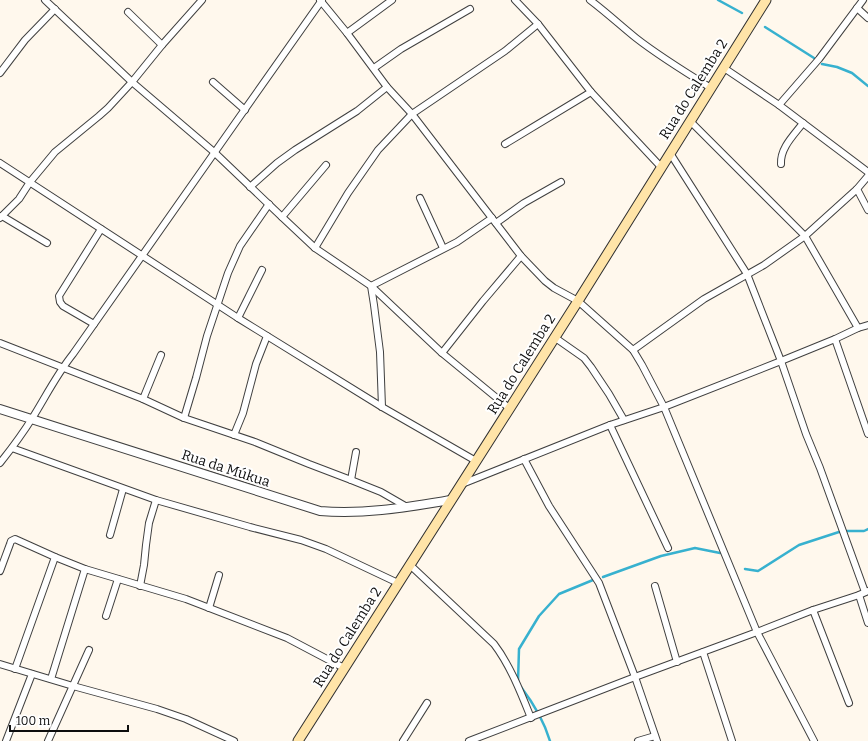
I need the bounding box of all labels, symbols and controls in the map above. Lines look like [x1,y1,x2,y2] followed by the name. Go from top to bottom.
[656,36,731,142] street label: Rua do Calemba 2
[484,311,559,417] street label: Rua do Calemba 2
[179,446,273,491] street label: Rua da Múkua
[310,584,385,690] street label: Rua do Calemba 2
[10,707,128,733] scale bar
[16,714,51,728] text: 100 m

